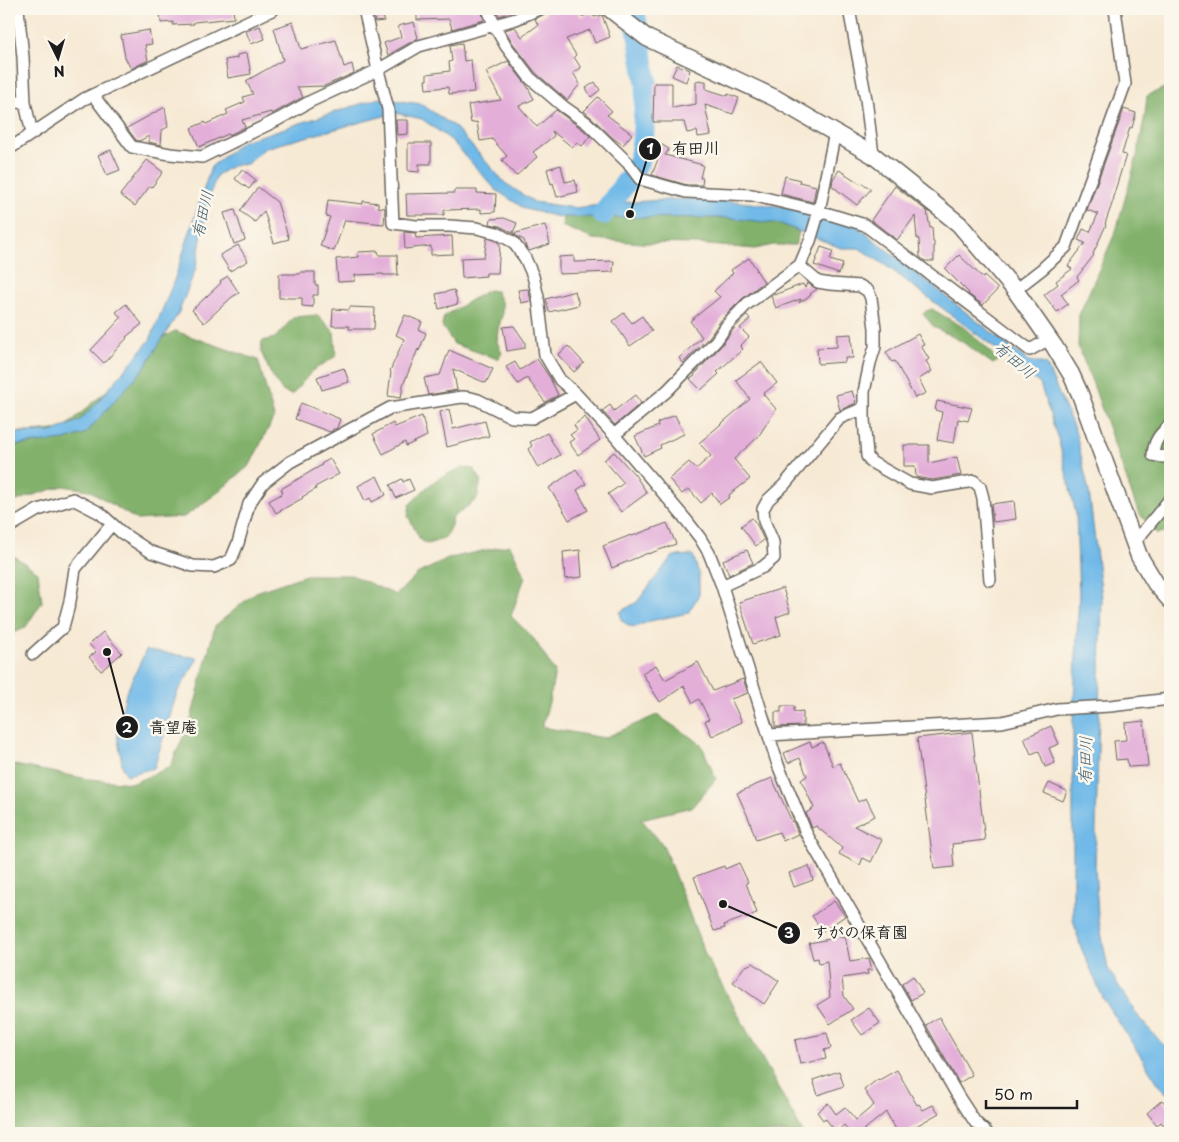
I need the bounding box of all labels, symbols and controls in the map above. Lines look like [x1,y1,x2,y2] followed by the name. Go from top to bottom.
[32,32,82,82] north arrow
[53,61,66,82] text: N
[637,133,730,164] callout: 有田川
[672,135,720,159] text: 有田川
[646,136,654,159] text: 1
[184,188,218,240] water label: 有田川
[990,335,1042,384] water label: 有田川
[114,712,207,743] callout: 青望庵
[149,714,197,738] text: 青望庵
[122,715,133,738] text: 2
[1072,736,1096,784] water label: 有田川
[777,917,918,948] callout: すがの保育園
[812,919,908,943] text: すがの保育園
[784,920,794,943] text: 3
[986,1077,1078,1109] scale bar
[994,1082,1033,1105] text: 50 m

